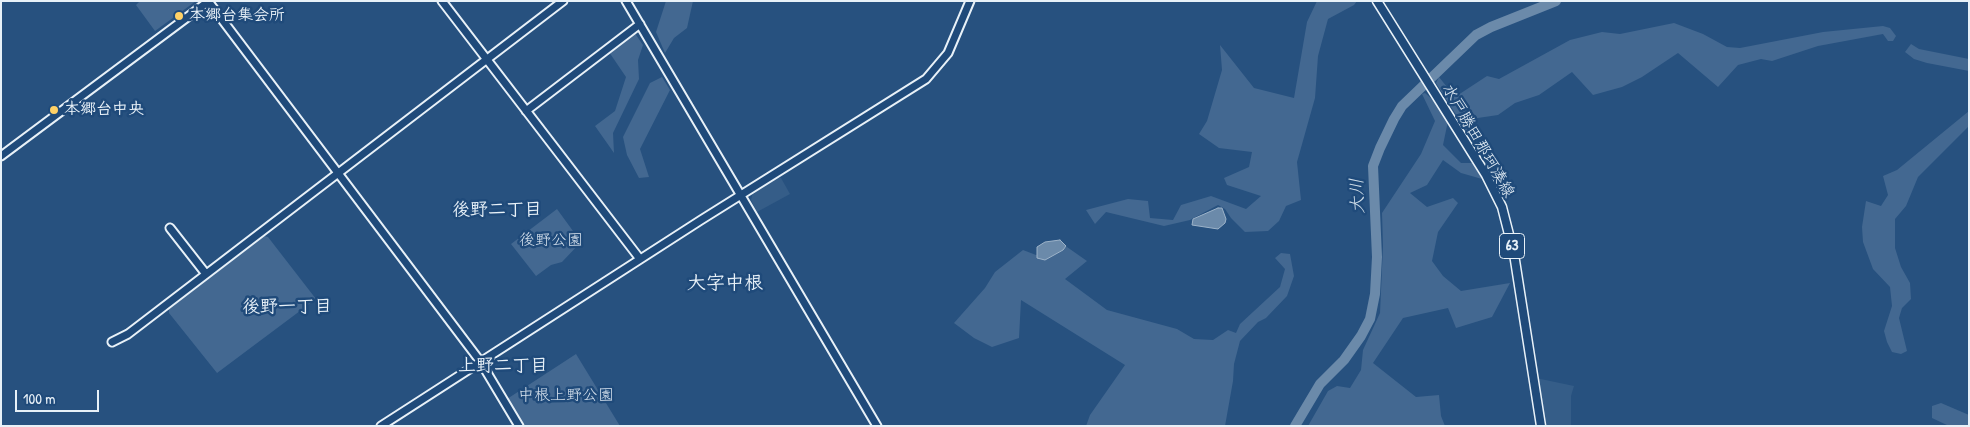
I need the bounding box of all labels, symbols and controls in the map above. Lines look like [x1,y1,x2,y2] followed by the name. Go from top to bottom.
[189,6,285,26] place label: 本郷台集会所
[173,10,185,22] marker: 本郷台集会所
[1438,81,1518,201] street label: 水戸勝田那珂湊線
[64,100,144,120] place label: 本郷台中央
[48,104,60,116] marker: 本郷台中央
[1347,178,1369,214] water label: 大川
[452,199,542,221] district label: 後野二丁目
[519,231,583,251] park label: 後野公園
[1500,234,1524,258] road number: 63
[687,273,763,295] district label: 大字中根
[242,296,332,318] district label: 後野一丁目
[458,355,548,377] district label: 上野二丁目
[18,380,101,412] scale bar
[518,386,614,406] park label: 中根上野公園
[23,388,56,409] text: 100 m

